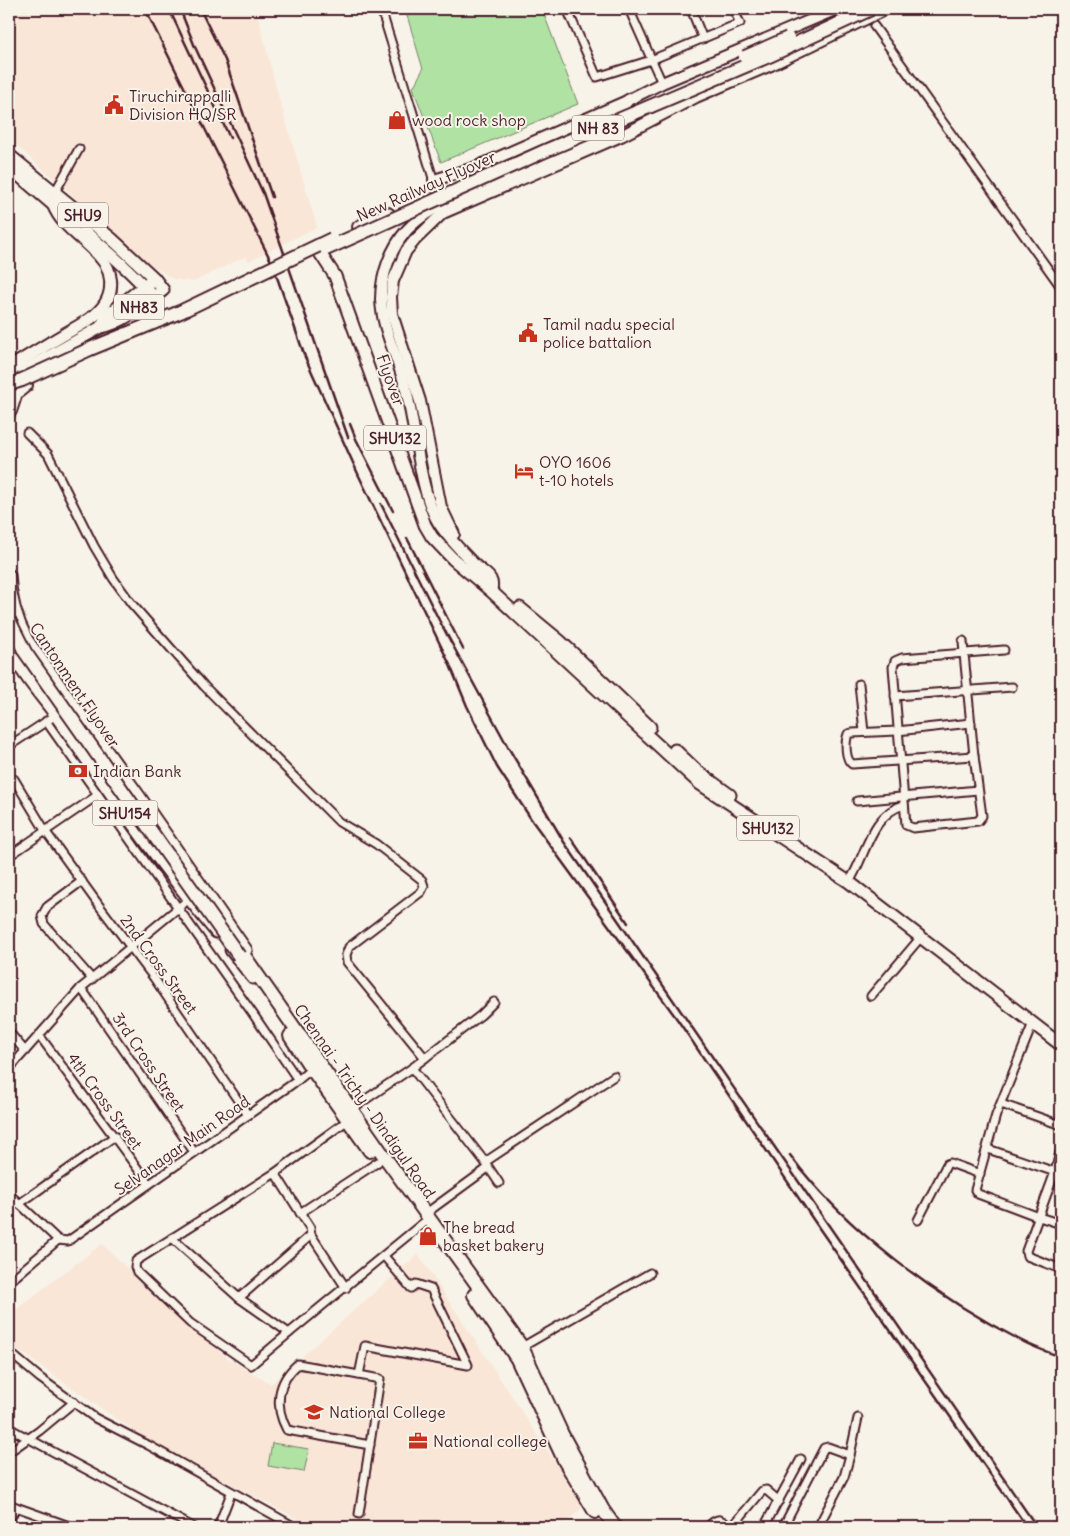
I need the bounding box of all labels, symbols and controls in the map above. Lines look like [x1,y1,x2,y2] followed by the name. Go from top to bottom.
[129,86,236,124] place label: Tiruchirappalli Division HQ/SR
[103,94,125,116] public building icon: Tiruchirappalli Division HQ/SR
[386,109,408,131] shop icon: wood rock shop
[412,110,526,130] place label: wood rock shop
[572,116,624,140] road number: NH 83
[353,146,499,226] street label: New Railway Flyover
[58,202,108,228] road number: SHU9
[114,294,164,320] road number: NH83
[543,314,675,352] place label: Tamil nadu special police battalion
[517,322,539,344] public building icon: Tamil nadu special police battalion
[372,351,410,409] street label: Flyover
[364,426,426,450] road number: SHU132
[539,452,614,490] place label: OYO 1606 t-10 hotels
[513,460,535,482] hotel icon: OYO 1606 t-10 hotels
[26,619,125,752] street label: Cantonment Flyover
[67,760,89,782] bank icon: Indian Bank
[93,761,181,781] place label: Indian Bank
[92,800,158,826] road number: SHU154
[737,816,799,840] road number: SHU132
[116,910,202,1018] street label: 2nd Cross Street
[290,1000,440,1202] street label: Chennai - Trichy - Dindigul Road
[108,1009,190,1116] street label: 3rd Cross Street
[63,1049,147,1154] street label: 4th Cross Street
[110,1091,254,1199] street label: Selvanagar Main Road
[443,1217,544,1255] place label: The bread basket bakery
[417,1225,439,1247] shop icon: The bread basket bakery
[303,1401,325,1423] school or university icon: National College
[329,1402,446,1422] place label: National College
[407,1430,429,1452] office icon: National college
[433,1431,547,1451] place label: National college

